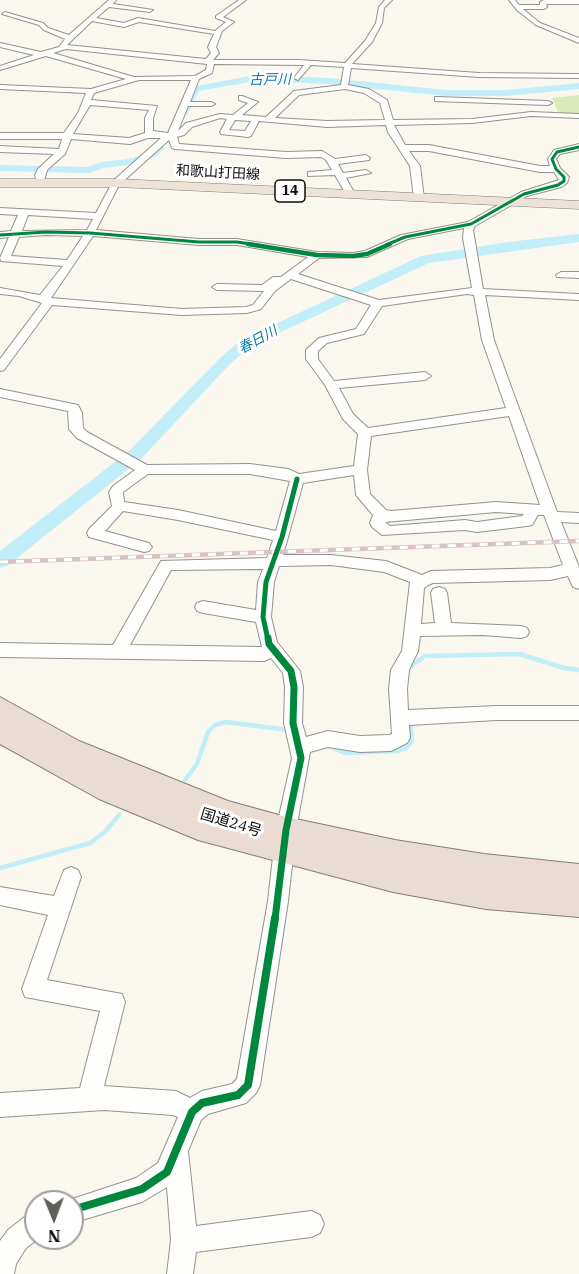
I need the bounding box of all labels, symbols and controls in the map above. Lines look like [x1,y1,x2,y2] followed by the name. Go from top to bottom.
[249,71,291,89] water label: 古戸川
[176,162,260,184] street label: 和歌山打田線
[275,180,305,202] road number: 14
[236,322,280,358] water label: 春日川
[198,805,264,841] street label: 国道24号
[24,1190,84,1250] north arrow
[48,1226,61,1246] text: N

